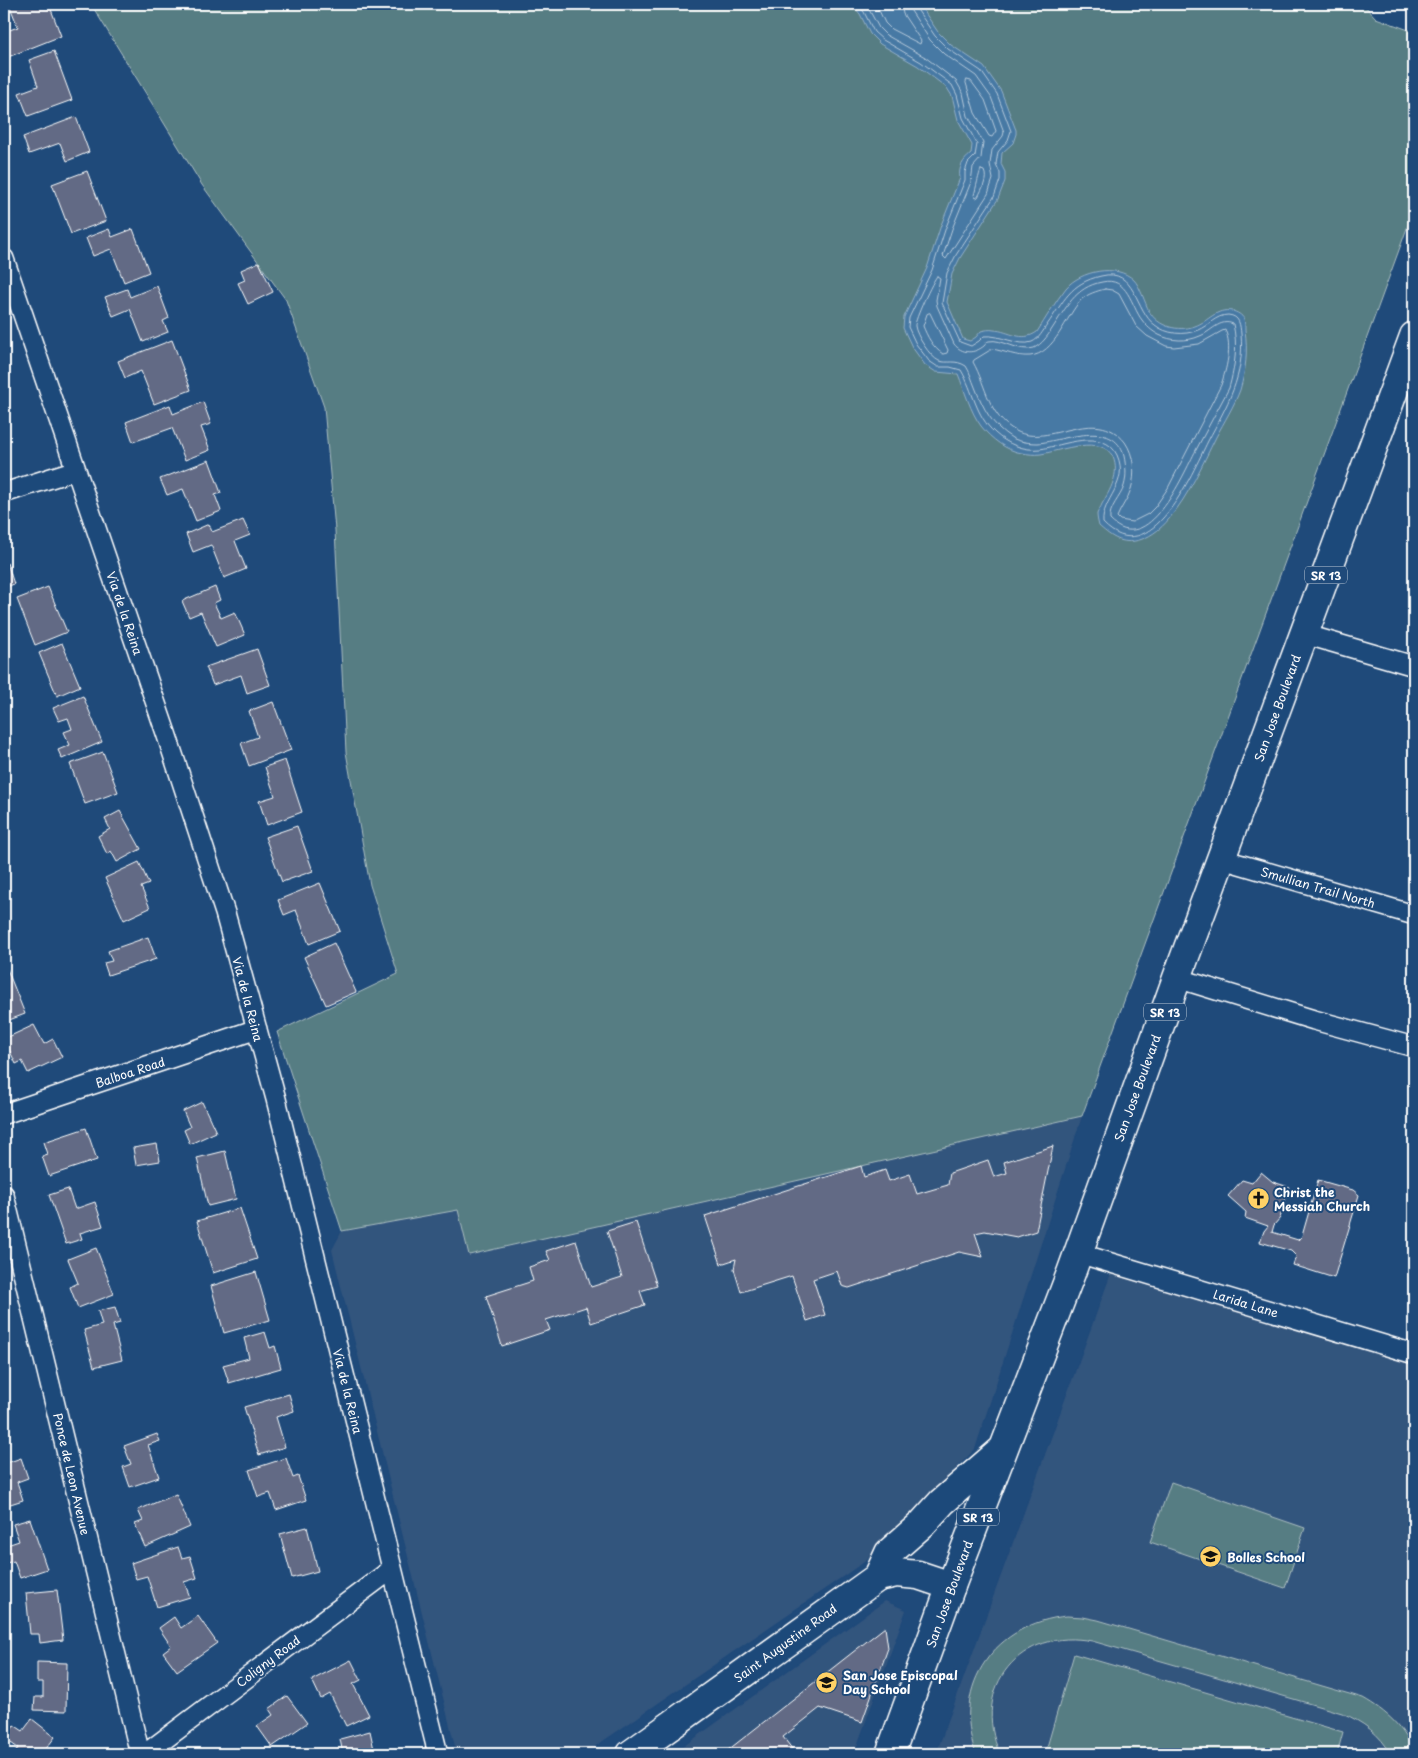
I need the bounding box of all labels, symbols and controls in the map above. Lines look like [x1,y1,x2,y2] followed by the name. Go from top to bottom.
[1305,566,1347,584] road number: SR 13
[102,569,148,658] street label: Via de la Reina
[1249,651,1305,764] street label: San Jose Boulevard
[1259,862,1377,912] street label: Smullian Trail North
[228,955,268,1044] street label: Via de la Reina
[1144,1004,1186,1020] road number: SR 13
[1109,1031,1165,1144] street label: San Jose Boulevard
[93,1052,167,1092] street label: Balboa Road
[1274,1183,1370,1215] place label: Christ the Messiah Church
[1246,1187,1270,1211] church icon: Christ the Messiah Church
[1211,1285,1281,1322] street label: Larida Lane
[329,1347,367,1436] street label: Via de la Reina
[49,1411,95,1537] street label: Ponce de Leon Avenue
[957,1508,999,1525] road number: SR 13
[921,1537,977,1650] street label: San Jose Boulevard
[1199,1545,1223,1569] school or university icon: Bolles School
[1227,1548,1305,1566] place label: Bolles School
[730,1599,840,1687] street label: Saint Augustine Road
[232,1631,304,1691] street label: Coligny Road
[843,1666,958,1698] place label: San Jose Episcopal Day School
[815,1670,839,1694] school or university icon: San Jose Episcopal Day School

